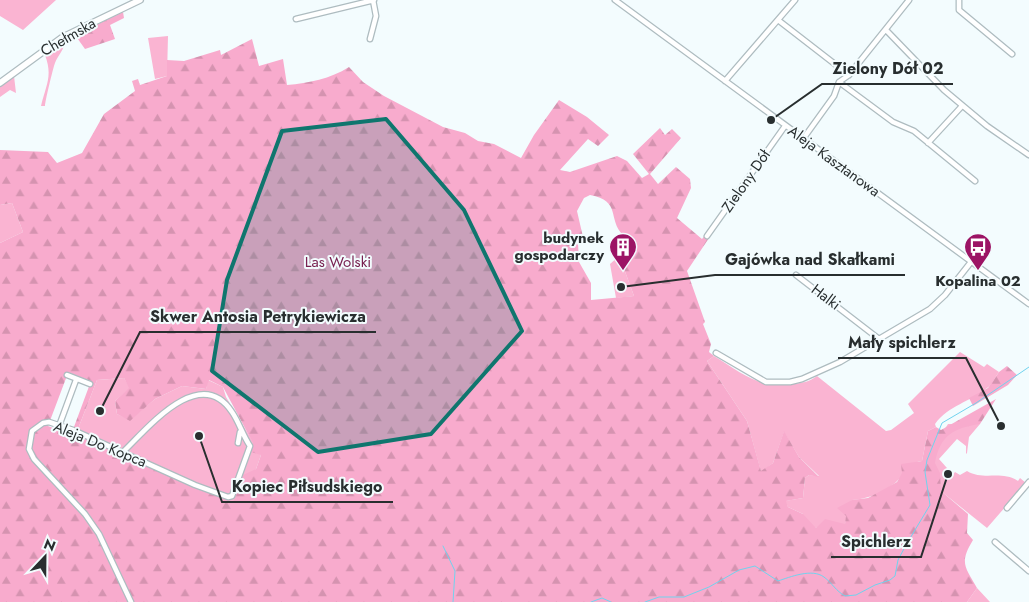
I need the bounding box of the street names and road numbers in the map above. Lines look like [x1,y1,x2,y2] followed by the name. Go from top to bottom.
[36,12,100,62] street label: Chełmska
[783,120,885,202] street label: Aleja Kasztanowa
[716,145,776,217] street label: Zielony Dół
[807,279,845,315] street label: Halki
[50,415,150,473] street label: Aleja Do Kopca

